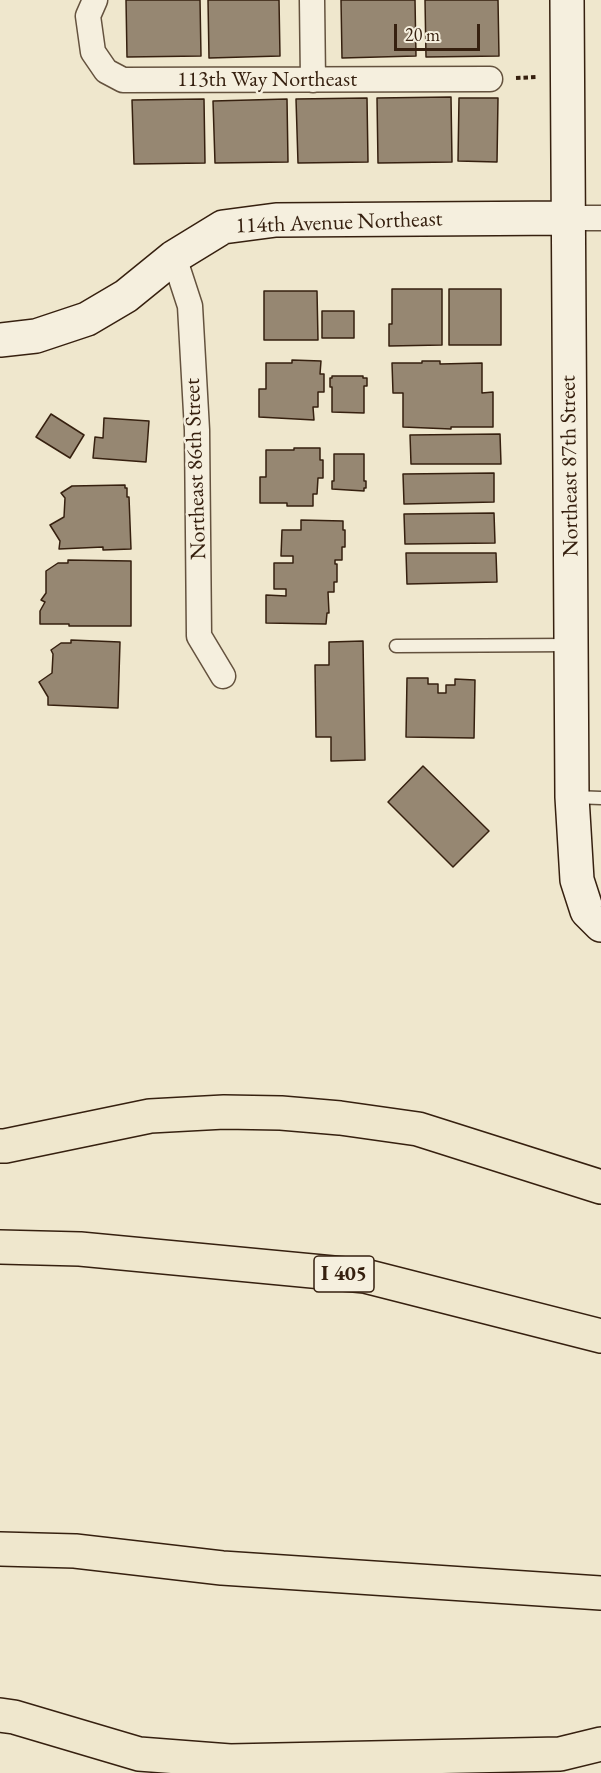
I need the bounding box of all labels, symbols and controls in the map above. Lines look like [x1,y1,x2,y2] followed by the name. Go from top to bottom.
[397,12,482,50] scale bar
[405,23,440,46] text: 20 m
[177,67,357,93] street label: 113th Way Northeast
[235,206,443,240] street label: 114th Avenue Northeast
[555,375,585,557] street label: Northeast 87th Street
[180,378,212,560] street label: Northeast 86th Street
[314,1256,374,1292] road number: I 405

